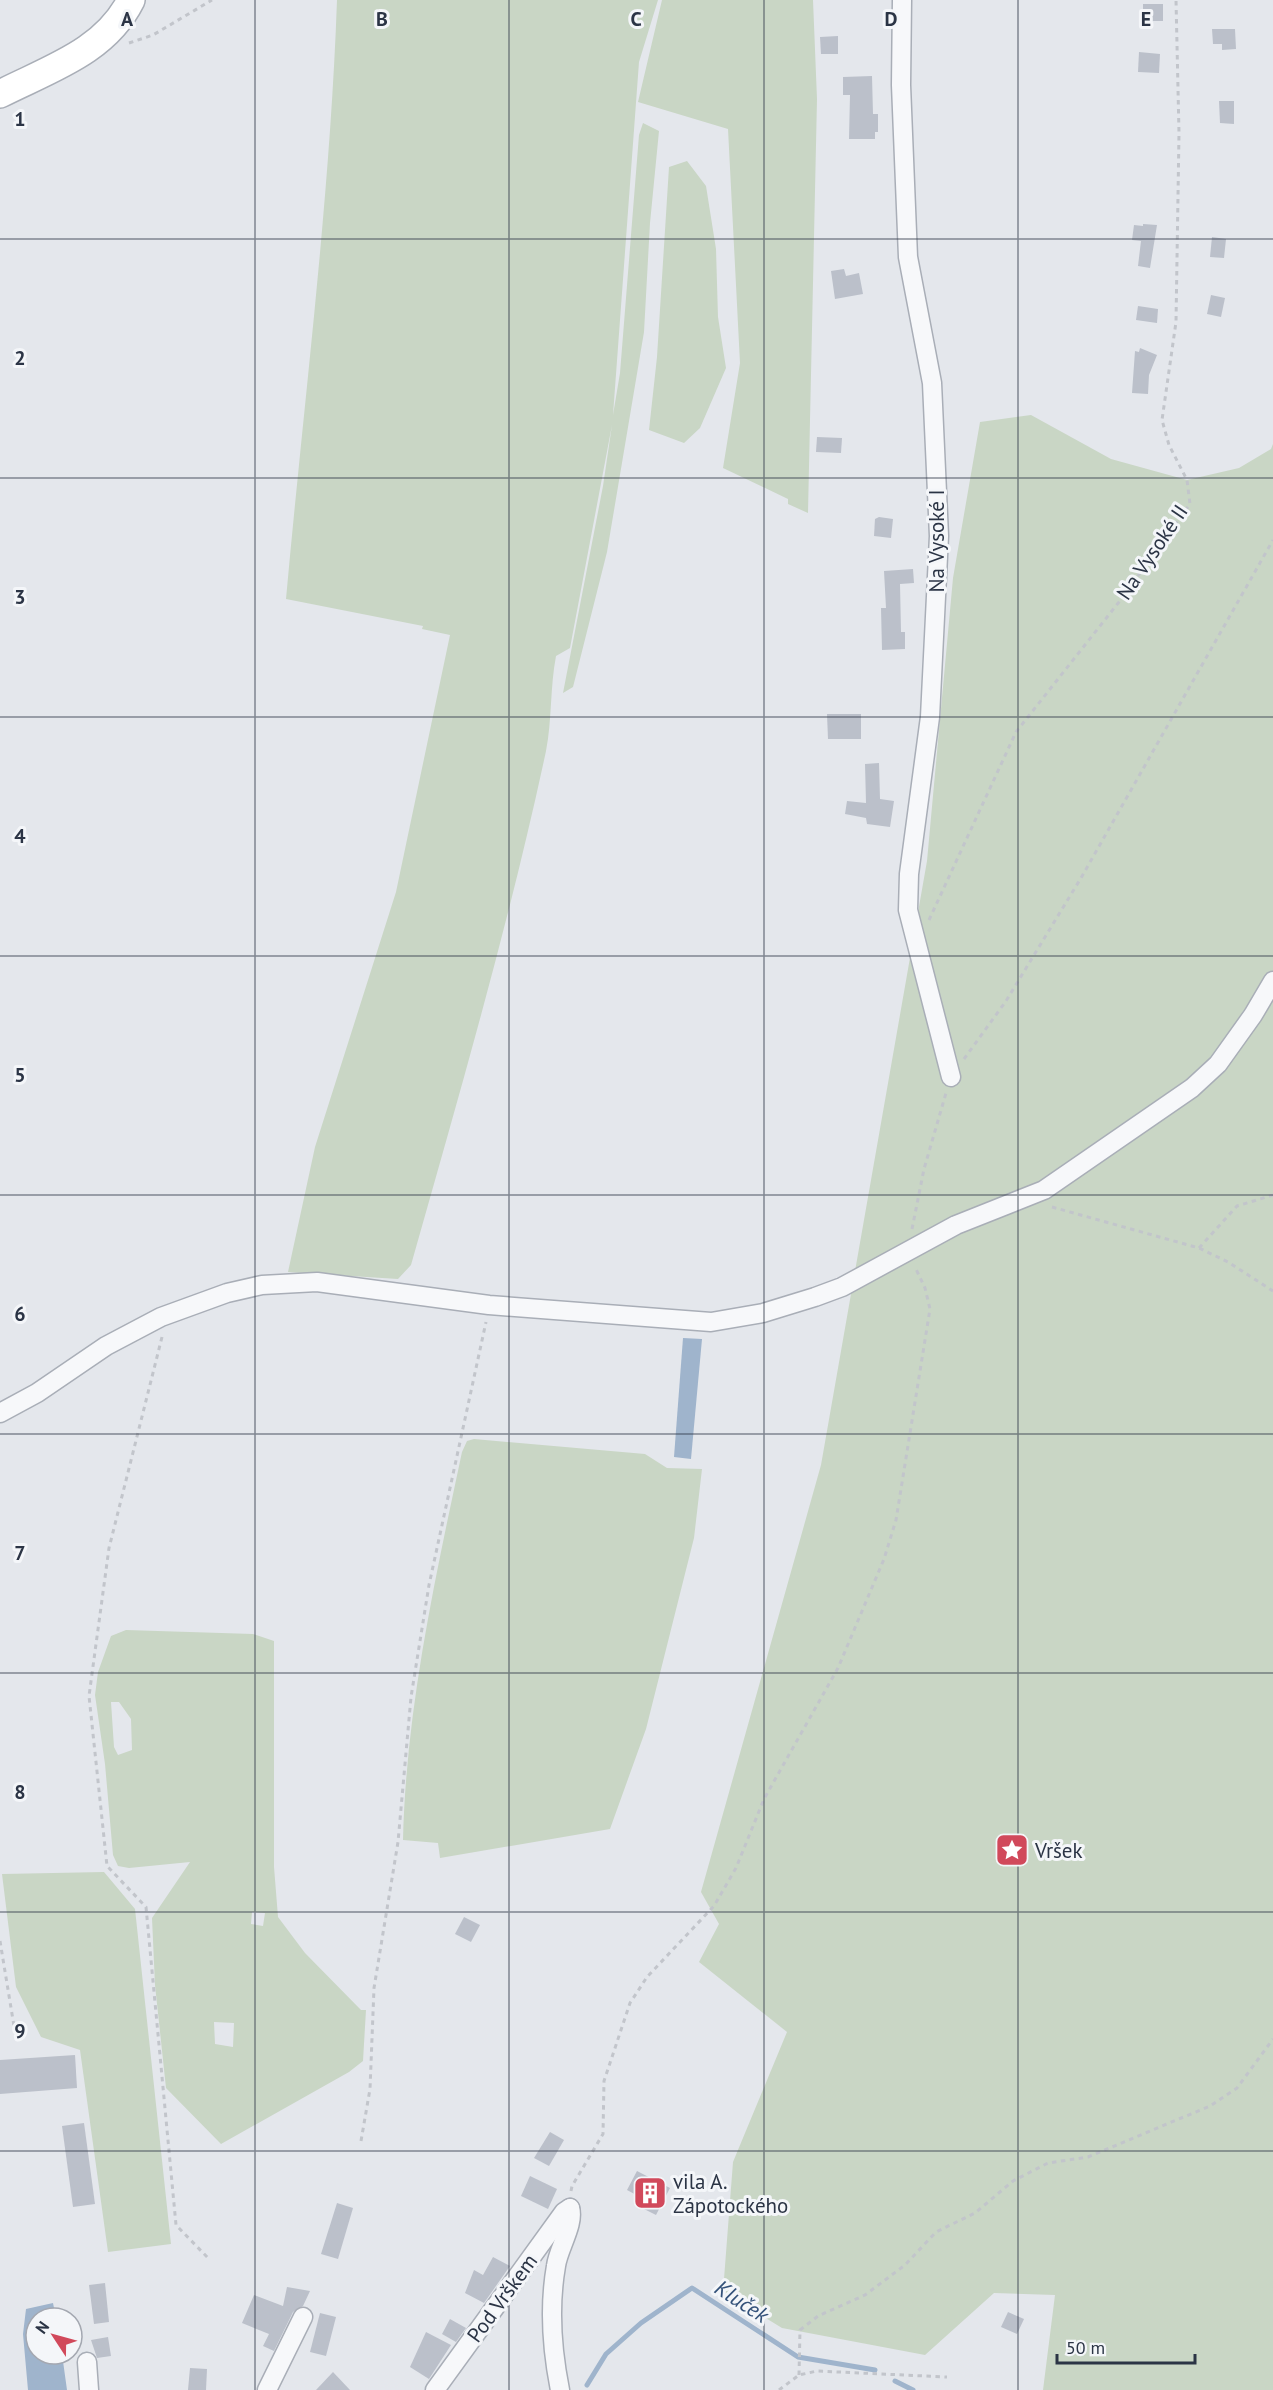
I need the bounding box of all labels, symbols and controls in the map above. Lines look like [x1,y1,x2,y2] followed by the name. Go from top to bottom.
[121,6,134,32] text: A
[376,6,388,32] text: B
[630,6,642,32] text: C
[885,6,898,32] text: D
[1141,6,1151,32] text: E
[14,106,26,132] text: 1
[14,345,26,371] text: 2
[923,489,950,593] street label: Na Vysoké I
[1110,499,1194,605] street label: Na Vysoké II
[14,584,26,610] text: 3
[14,823,26,849] text: 4
[14,1062,26,1088] text: 5
[14,1301,26,1327] text: 6
[14,1540,26,1566] text: 7
[14,1779,26,1805] text: 8
[994,1832,1030,1868] place icon: Vršek
[1034,1837,1083,1864] place label: Vršek
[14,2018,26,2044] text: 9
[673,2168,788,2219] place label: vila A. Zápotockého
[632,2175,668,2211] building icon: vila A. Zápotockého
[461,2248,543,2348] street label: Pod Vrškem
[710,2273,775,2329] water label: Kluček
[24,2306,84,2366] north arrow
[31,2317,53,2337] text: N
[1057,2327,1195,2365] scale bar
[1066,2336,1105,2359] text: 50 m

